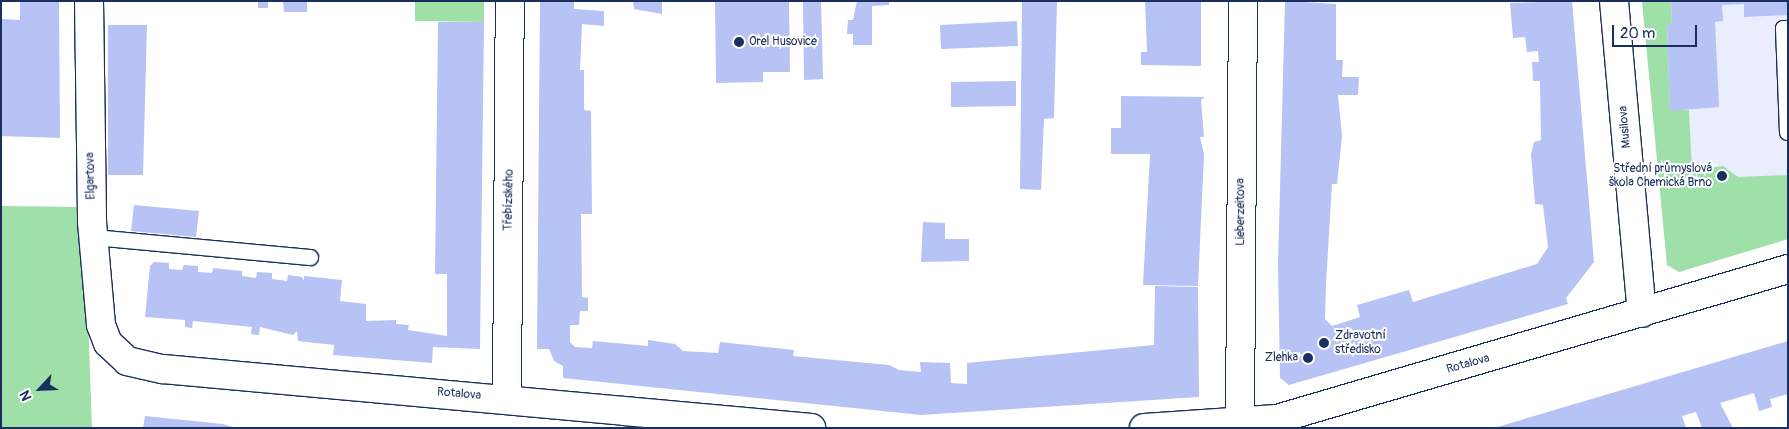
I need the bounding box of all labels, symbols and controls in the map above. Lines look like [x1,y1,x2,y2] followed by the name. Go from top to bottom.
[1614,15,1699,47] scale bar
[1620,24,1655,43] text: 20 m
[749,35,817,49] place label: Orel Husovice
[733,36,745,48] marker: Orel Husovice
[1616,105,1634,149] street label: Musilova
[83,152,99,200] street label: Elgartova
[1609,162,1712,190] place label: Střední průmyslová škola Chemická Brno
[501,169,517,231] street label: Třebízského
[1716,170,1728,182] marker: Střední průmyslová škola Chemická Brno
[1234,178,1248,246] street label: Lieberzeitova
[1335,329,1386,357] place label: Zdravotní středisko
[1317,336,1331,350] marker: Zdravotní středisko
[1265,351,1298,365] place label: Zlehka
[1445,351,1491,377] street label: Rotalova
[1302,352,1314,364] marker: Zlehka
[15,364,65,414] north arrow
[436,385,482,403] street label: Rotalova
[16,388,36,403] text: N

